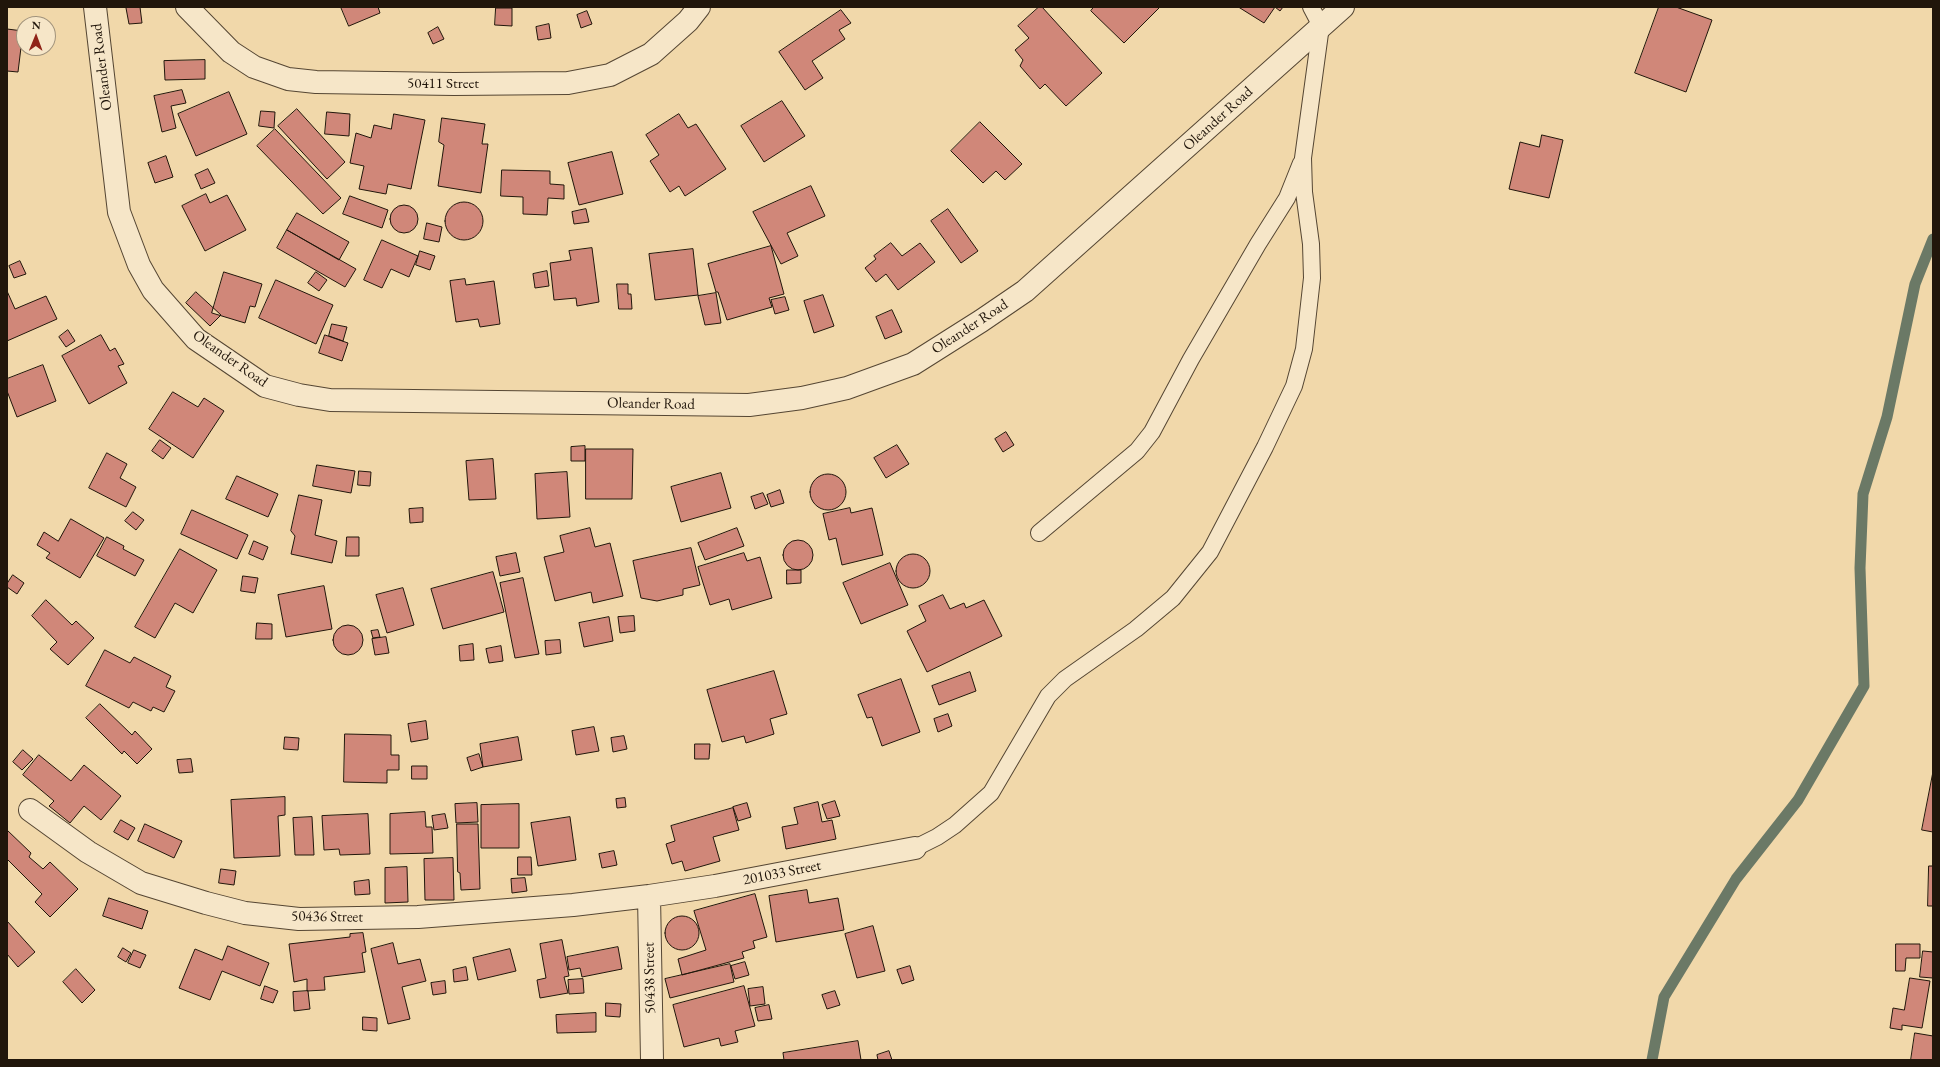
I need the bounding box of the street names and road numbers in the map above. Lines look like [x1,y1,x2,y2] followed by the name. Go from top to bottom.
[88,22,116,112] street label: Oleander Road
[407,75,479,93] street label: 50411 Street
[1179,83,1257,155] street label: Oleander Road
[928,296,1012,358] street label: Oleander Road
[189,326,271,392] street label: Oleander Road
[607,394,695,414] street label: Oleander Road
[741,857,823,889] street label: 201033 Street
[291,907,363,927] street label: 50436 Street
[640,942,660,1014] street label: 50438 Street

